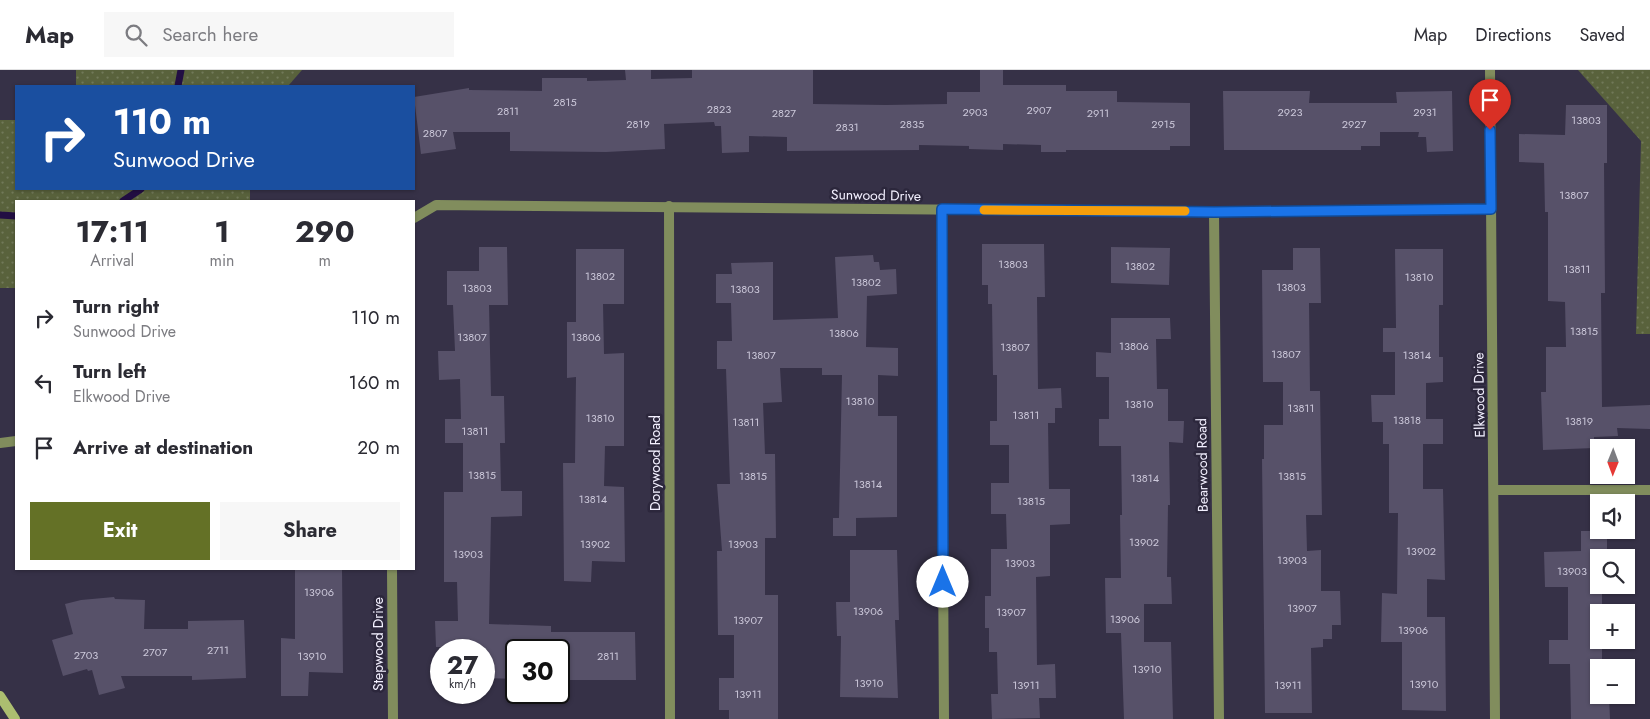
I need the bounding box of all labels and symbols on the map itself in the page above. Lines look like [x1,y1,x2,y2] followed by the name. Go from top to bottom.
[1469,79,1511,130] pin
[553,94,577,110] house number: 2815
[707,101,731,117] house number: 2823
[1027,102,1052,118] house number: 2907
[497,103,519,119] house number: 2811
[962,104,988,120] house number: 2903
[1278,104,1302,120] house number: 2923
[1413,104,1437,120] house number: 2931
[772,105,796,121] house number: 2827
[1087,105,1109,121] house number: 2911
[1571,112,1601,128] house number: 13803
[626,116,650,132] house number: 2819
[900,116,924,132] house number: 2835
[1151,116,1175,132] house number: 2915
[1342,116,1367,132] house number: 2927
[835,119,859,135] house number: 2831
[423,125,448,141] house number: 2807
[831,184,921,206] street label: Sunwood Drive
[1559,187,1589,203] house number: 13807
[998,256,1028,272] house number: 13803
[1125,258,1155,274] house number: 13802
[1564,261,1590,277] house number: 13811
[585,268,615,284] house number: 13802
[1405,269,1434,285] house number: 13810
[851,274,881,290] house number: 13802
[1276,279,1306,295] house number: 13803
[462,280,492,296] house number: 13803
[730,281,760,297] house number: 13803
[1570,323,1598,339] house number: 13815
[829,325,859,341] house number: 13806
[457,329,487,345] house number: 13807
[571,329,601,345] house number: 13806
[1119,338,1149,354] house number: 13806
[1000,339,1030,355] house number: 13807
[1271,346,1301,362] house number: 13807
[746,347,776,363] house number: 13807
[1403,347,1432,363] house number: 13814
[1468,352,1490,438] street label: Elkwood Drive
[846,393,875,409] house number: 13810
[1125,396,1154,412] house number: 13810
[1288,400,1314,416] house number: 13811
[1013,407,1039,423] house number: 13811
[586,410,615,426] house number: 13810
[1393,412,1421,428] house number: 13818
[1565,413,1593,429] house number: 13819
[733,414,759,430] house number: 13811
[645,415,665,511] street label: Dorywood Road
[1191,418,1213,512] street label: Bearwood Road
[462,423,488,439] house number: 13811
[1590,439,1635,484] north arrow
[468,467,496,483] house number: 13815
[739,468,767,484] house number: 13815
[1278,468,1306,484] house number: 13815
[1131,470,1160,486] house number: 13814
[854,476,883,492] house number: 13814
[579,491,608,507] house number: 13814
[1017,493,1045,509] house number: 13815
[1129,534,1159,550] house number: 13902
[580,536,610,552] house number: 13902
[728,536,758,552] house number: 13903
[1406,543,1436,559] house number: 13902
[453,546,483,562] house number: 13903
[1277,552,1307,568] house number: 13903
[916,555,968,607] position arrow
[1005,555,1035,571] house number: 13903
[1557,563,1587,579] house number: 13903
[304,584,334,600] house number: 13906
[368,597,388,691] street label: Stepwood Drive
[1287,600,1317,616] house number: 13907
[853,603,883,619] house number: 13906
[996,604,1026,620] house number: 13907
[1110,611,1140,627] house number: 13906
[733,612,763,628] house number: 13907
[1398,622,1428,638] house number: 13906
[505,639,570,704] speed limit sign: 30
[207,642,229,658] house number: 2711
[143,644,167,660] house number: 2707
[74,647,98,663] house number: 2703
[298,648,327,664] house number: 13910
[597,648,619,664] house number: 2811
[1133,661,1162,677] house number: 13910
[855,675,884,691] house number: 13910
[1410,676,1439,692] house number: 13910
[1012,677,1040,693] house number: 13911
[1274,677,1302,693] house number: 13911
[734,686,762,702] house number: 13911

